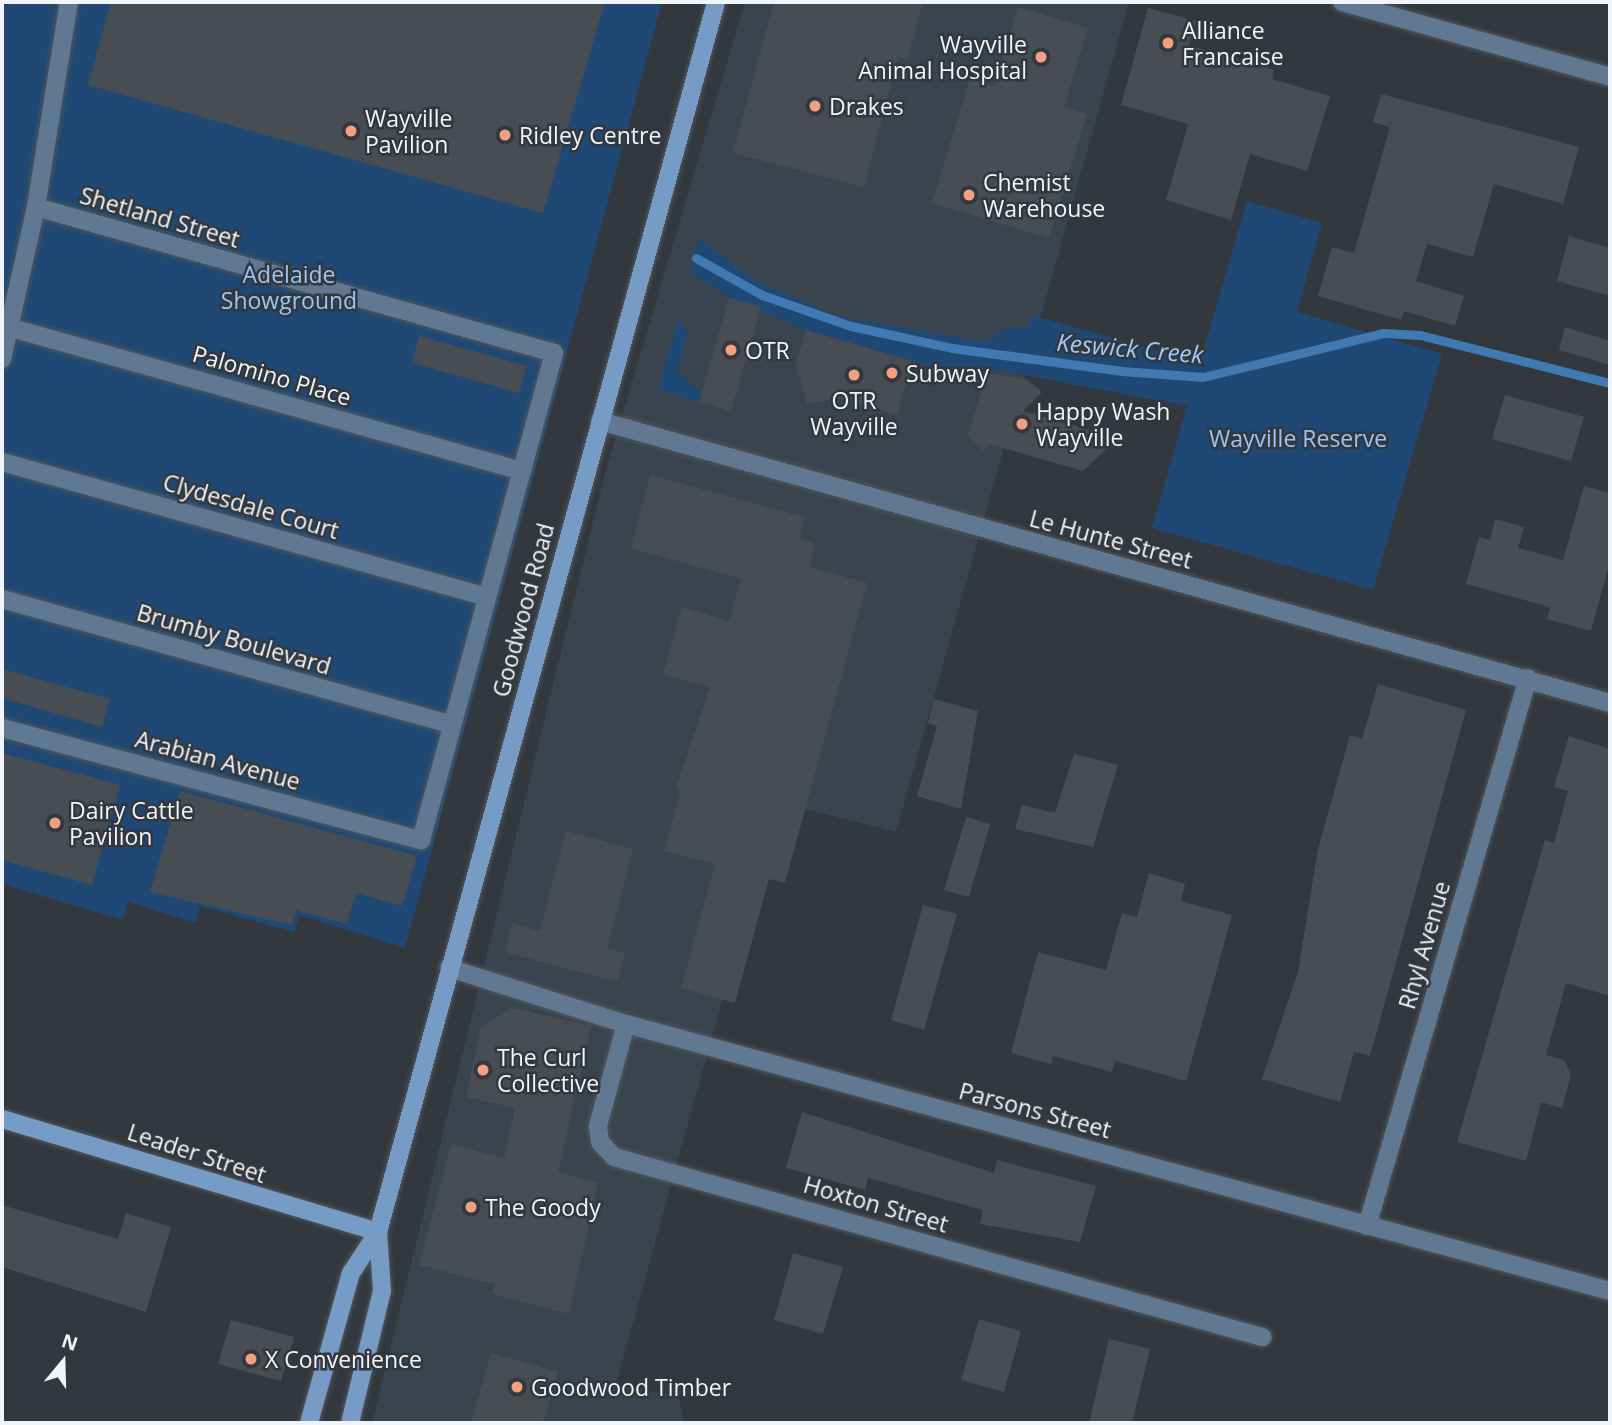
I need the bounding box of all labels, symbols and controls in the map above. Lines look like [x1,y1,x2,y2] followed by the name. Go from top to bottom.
[1182,16,1284,70] place label: Alliance Francaise
[858,30,1027,84] place label: Wayville Animal Hospital
[1160,35,1176,51] marker: Alliance Francaise
[1033,49,1049,65] marker: Wayville Animal Hospital
[829,92,904,120] place label: Drakes
[807,98,823,114] marker: Drakes
[365,104,452,158] place label: Wayville Pavilion
[519,121,661,149] place label: Ridley Centre
[343,123,359,139] marker: Wayville Pavilion
[497,127,513,143] marker: Ridley Centre
[983,168,1105,222] place label: Chemist Warehouse
[77,181,243,253] street label: Shetland Street
[961,187,977,203] marker: Chemist Warehouse
[221,260,357,314] park label: Adelaide Showground
[1056,327,1204,369] water label: Keswick Creek
[745,336,790,364] place label: OTR
[190,339,354,411] street label: Palomino Place
[723,342,739,358] marker: OTR
[906,359,989,387] place label: Subway
[884,365,900,381] marker: Subway
[846,367,862,383] marker: OTR Wayville
[810,386,898,440] place label: OTR Wayville
[1036,397,1170,451] place label: Happy Wash Wayville
[1014,416,1030,432] marker: Happy Wash Wayville
[1209,424,1387,452] park label: Wayville Reserve
[160,468,342,544] street label: Clydesdale Court
[1027,504,1195,574] street label: Le Hunte Street
[487,520,559,700] street label: Goodwood Road
[134,598,334,680] street label: Brumby Boulevard
[133,725,303,795] street label: Arabian Avenue
[69,796,194,850] place label: Dairy Cattle Pavilion
[47,815,63,831] marker: Dairy Cattle Pavilion
[1393,878,1455,1012] street label: Rhyl Avenue
[497,1043,599,1097] place label: The Curl Collective
[475,1062,491,1078] marker: The Curl Collective
[956,1076,1114,1144] street label: Parsons Street
[124,1118,270,1188] street label: Leader Street
[800,1170,952,1238] street label: Hoxton Street
[485,1193,601,1221] place label: The Goody
[463,1199,479,1215] marker: The Goody
[28,1327,98,1397] north arrow
[58,1327,81,1357] text: N
[265,1345,422,1373] place label: X Convenience
[243,1351,259,1367] marker: X Convenience
[531,1373,731,1401] place label: Goodwood Timber
[509,1379,525,1395] marker: Goodwood Timber

